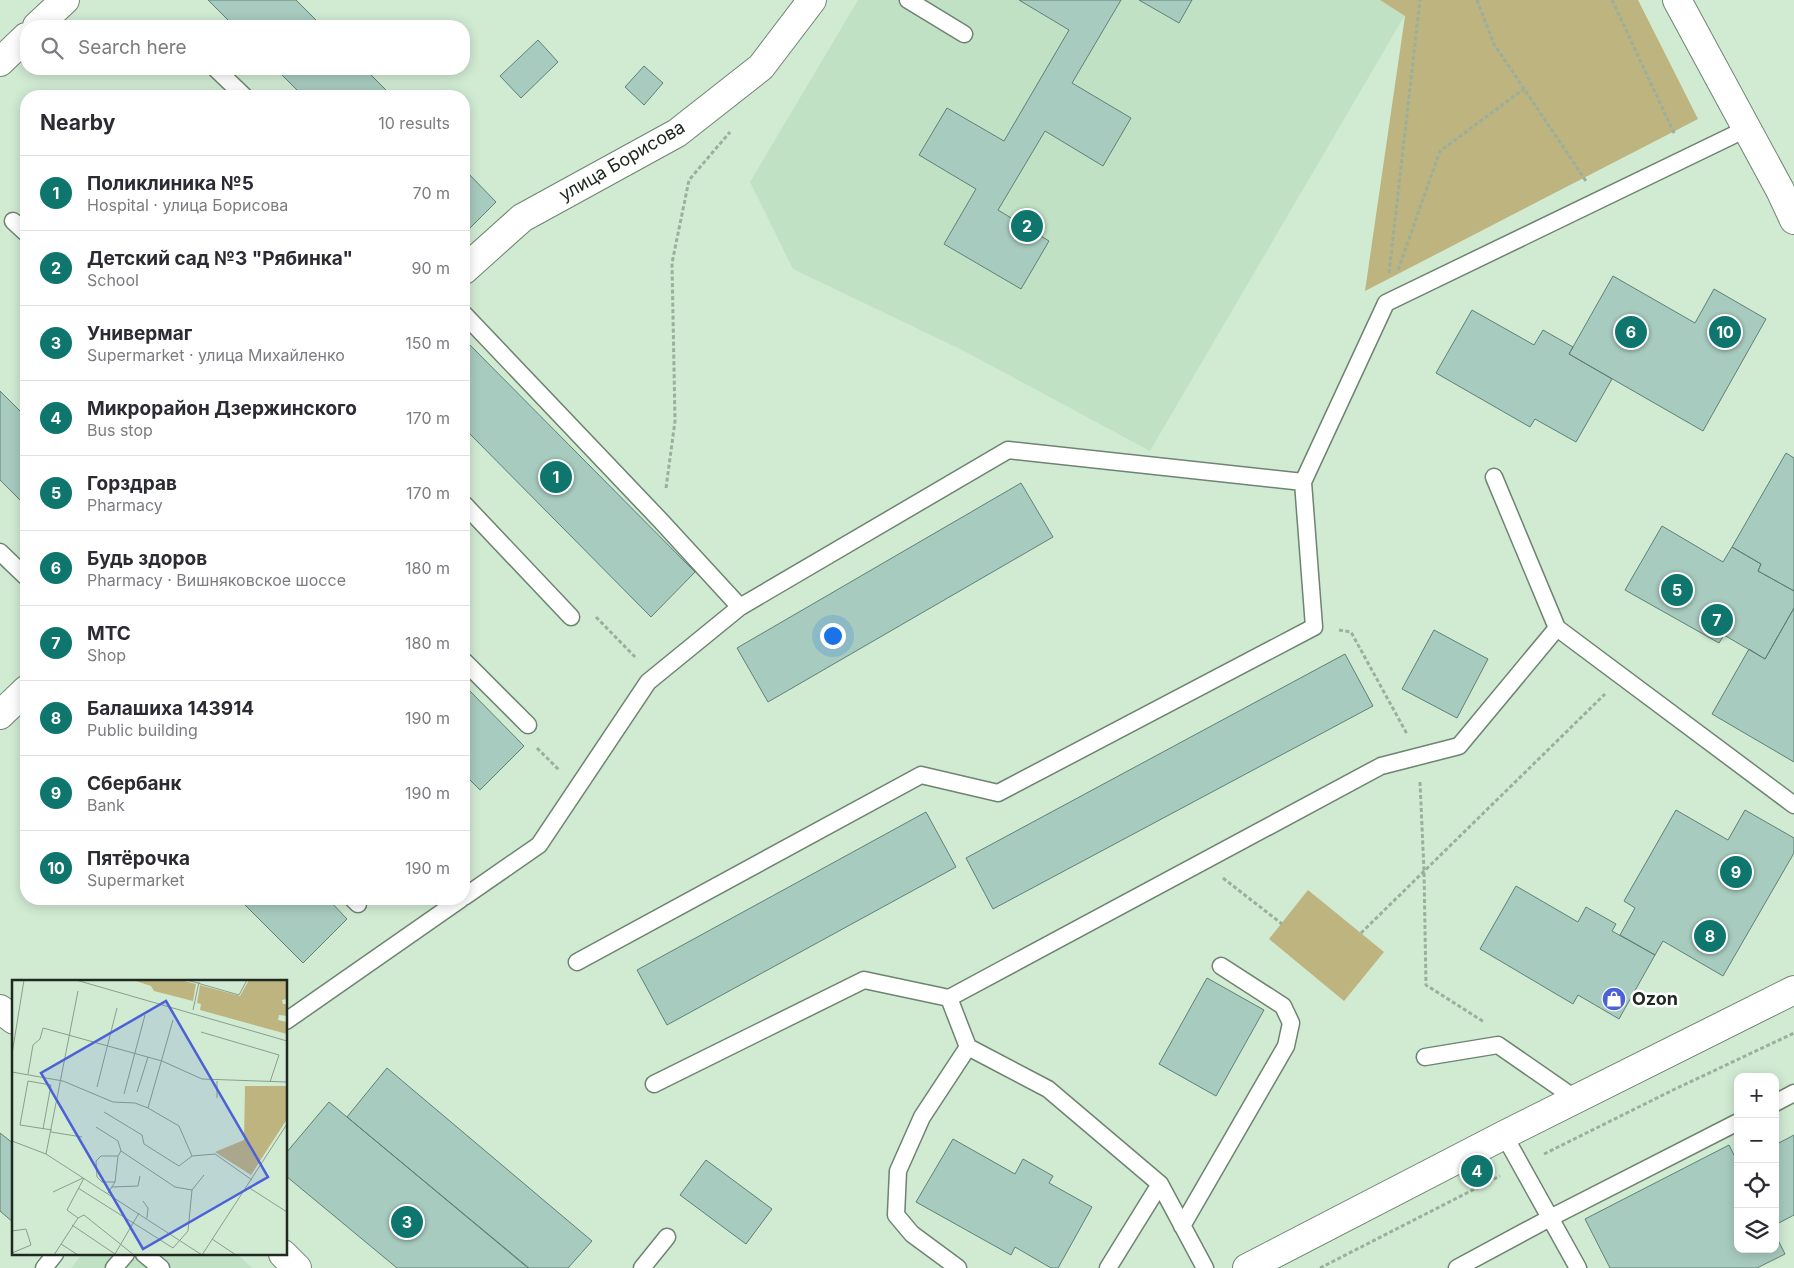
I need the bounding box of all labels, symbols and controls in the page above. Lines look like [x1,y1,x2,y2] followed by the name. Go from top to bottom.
[20,20,470,75] search box
[38,34,66,62] icon: search
[78,36,187,59] text: Search here
[40,110,115,135] text: Nearby
[378,113,450,133] text: 10 results
[555,116,688,205] street label: улица Борисова
[87,172,254,195] text: Поликлиника №5
[53,183,59,203] text: 1
[413,183,450,203] text: 70 m
[87,195,288,215] text: Hospital · улица Борисова
[1011,207,1043,245] pin: 2
[87,247,353,270] text: Детский сад №3 "Рябинка"
[51,258,61,278] text: 2
[411,258,450,278] text: 90 m
[87,270,139,290] text: School
[1615,313,1647,351] pin: 6
[1709,313,1741,351] pin: 10
[87,322,192,345] text: Универмаг
[51,333,61,353] text: 3
[405,333,450,353] text: 150 m
[87,345,345,365] text: Supermarket · улица Михайленко
[87,397,357,420] text: Микрорайон Дзержинского
[51,408,61,428] text: 4
[406,408,450,428] text: 170 m
[87,420,153,440] text: Bus stop
[540,458,572,496] pin: 1
[87,472,177,495] text: Горздрав
[51,483,61,503] text: 5
[406,483,450,503] text: 170 m
[87,495,163,515] text: Pharmacy
[87,547,207,570] text: Будь здоров
[51,558,61,578] text: 6
[405,558,450,578] text: 180 m
[87,570,346,590] text: Pharmacy · Вишняковское шоссе
[1661,571,1693,609] pin: 5
[1701,601,1733,639] pin: 7
[87,622,131,645] text: МТС
[820,623,846,649] your location
[51,633,61,653] text: 7
[405,633,450,653] text: 180 m
[87,645,126,665] text: Shop
[87,697,254,720] text: Балашиха 143914
[51,708,61,728] text: 8
[405,708,450,728] text: 190 m
[87,720,198,740] text: Public building
[87,772,181,795] text: Сбербанк
[51,783,61,803] text: 9
[405,783,450,803] text: 190 m
[87,795,125,815] text: Bank
[87,847,190,870] text: Пятёрочка
[1720,853,1752,891] pin: 9
[47,858,65,878] text: 10
[405,858,450,878] text: 190 m
[87,870,184,890] text: Supermarket
[1694,917,1726,955] pin: 8
[12,980,288,1256] inset map
[1601,986,1627,1012] shop icon: Ozon
[1632,988,1678,1009] place label: Ozon
[1734,1073,1779,1253] map controls
[1734,1073,1779,1118] button: +
[1734,1118,1779,1163] button: −
[1461,1152,1493,1190] pin: 4
[1734,1163,1779,1208] button: locate
[391,1203,423,1241] pin: 3
[1734,1208,1779,1253] button: layers

